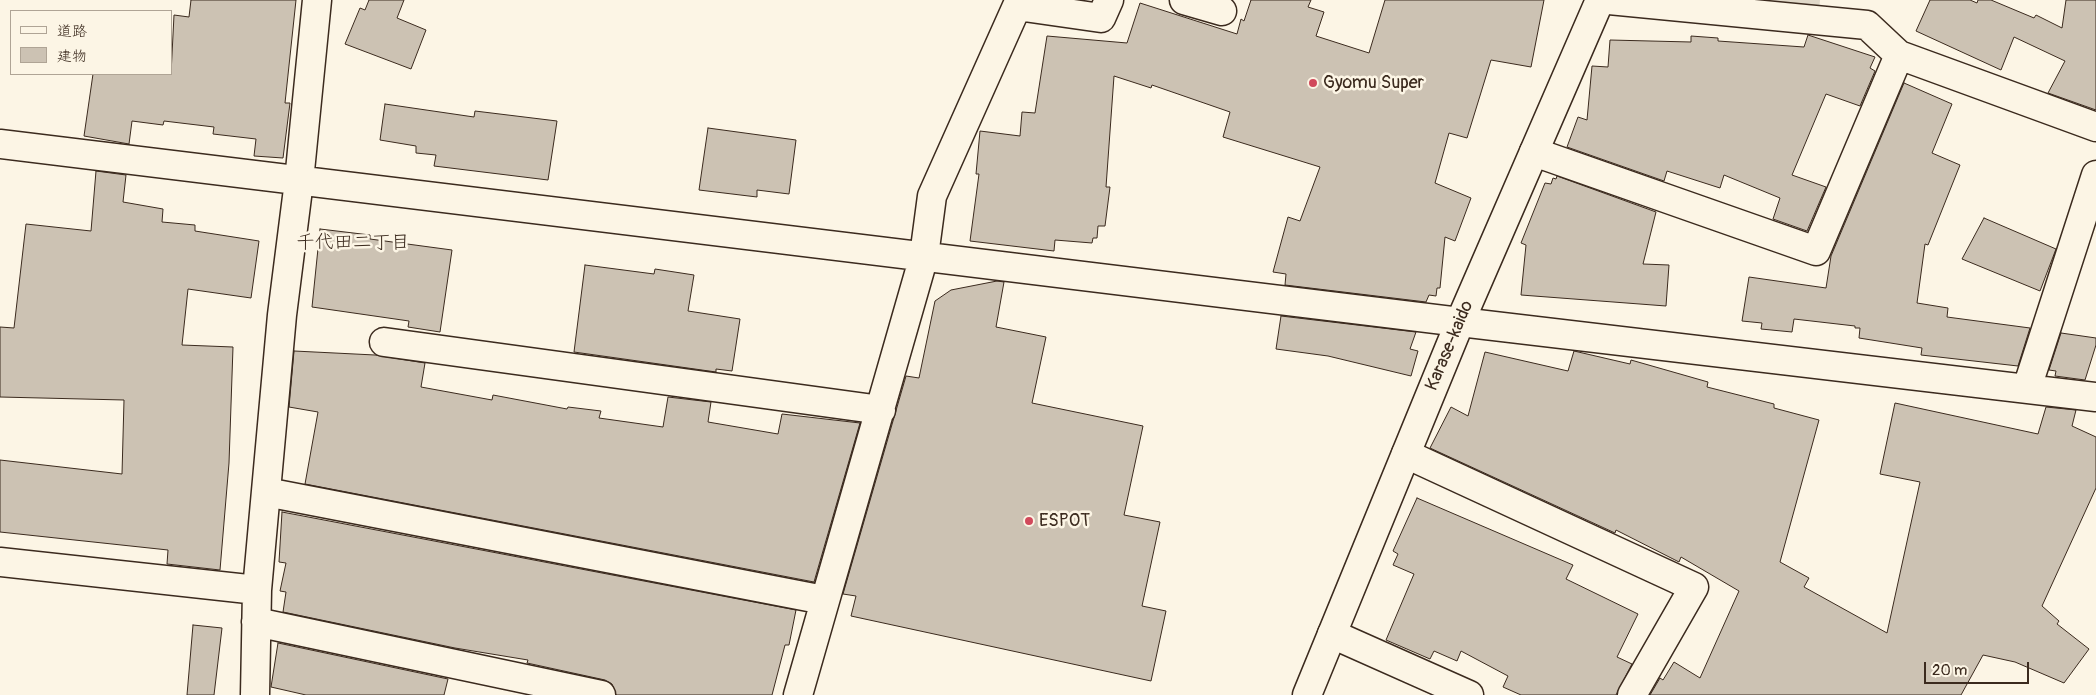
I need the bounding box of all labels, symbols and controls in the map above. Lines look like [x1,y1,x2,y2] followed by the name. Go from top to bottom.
[10,10,172,75] legend
[57,22,87,41] text: 道路
[57,47,87,66] text: 建物
[1323,72,1424,94] place label: Gyomu Super
[1307,77,1319,89] marker: Gyomu Super
[296,232,410,254] district label: 千代田二丁目
[1421,298,1479,394] street label: Karase-kaido
[1039,510,1090,532] place label: ESPOT
[1023,515,1035,527] marker: ESPOT
[1926,652,2031,684] scale bar
[1932,661,1967,680] text: 20 m

